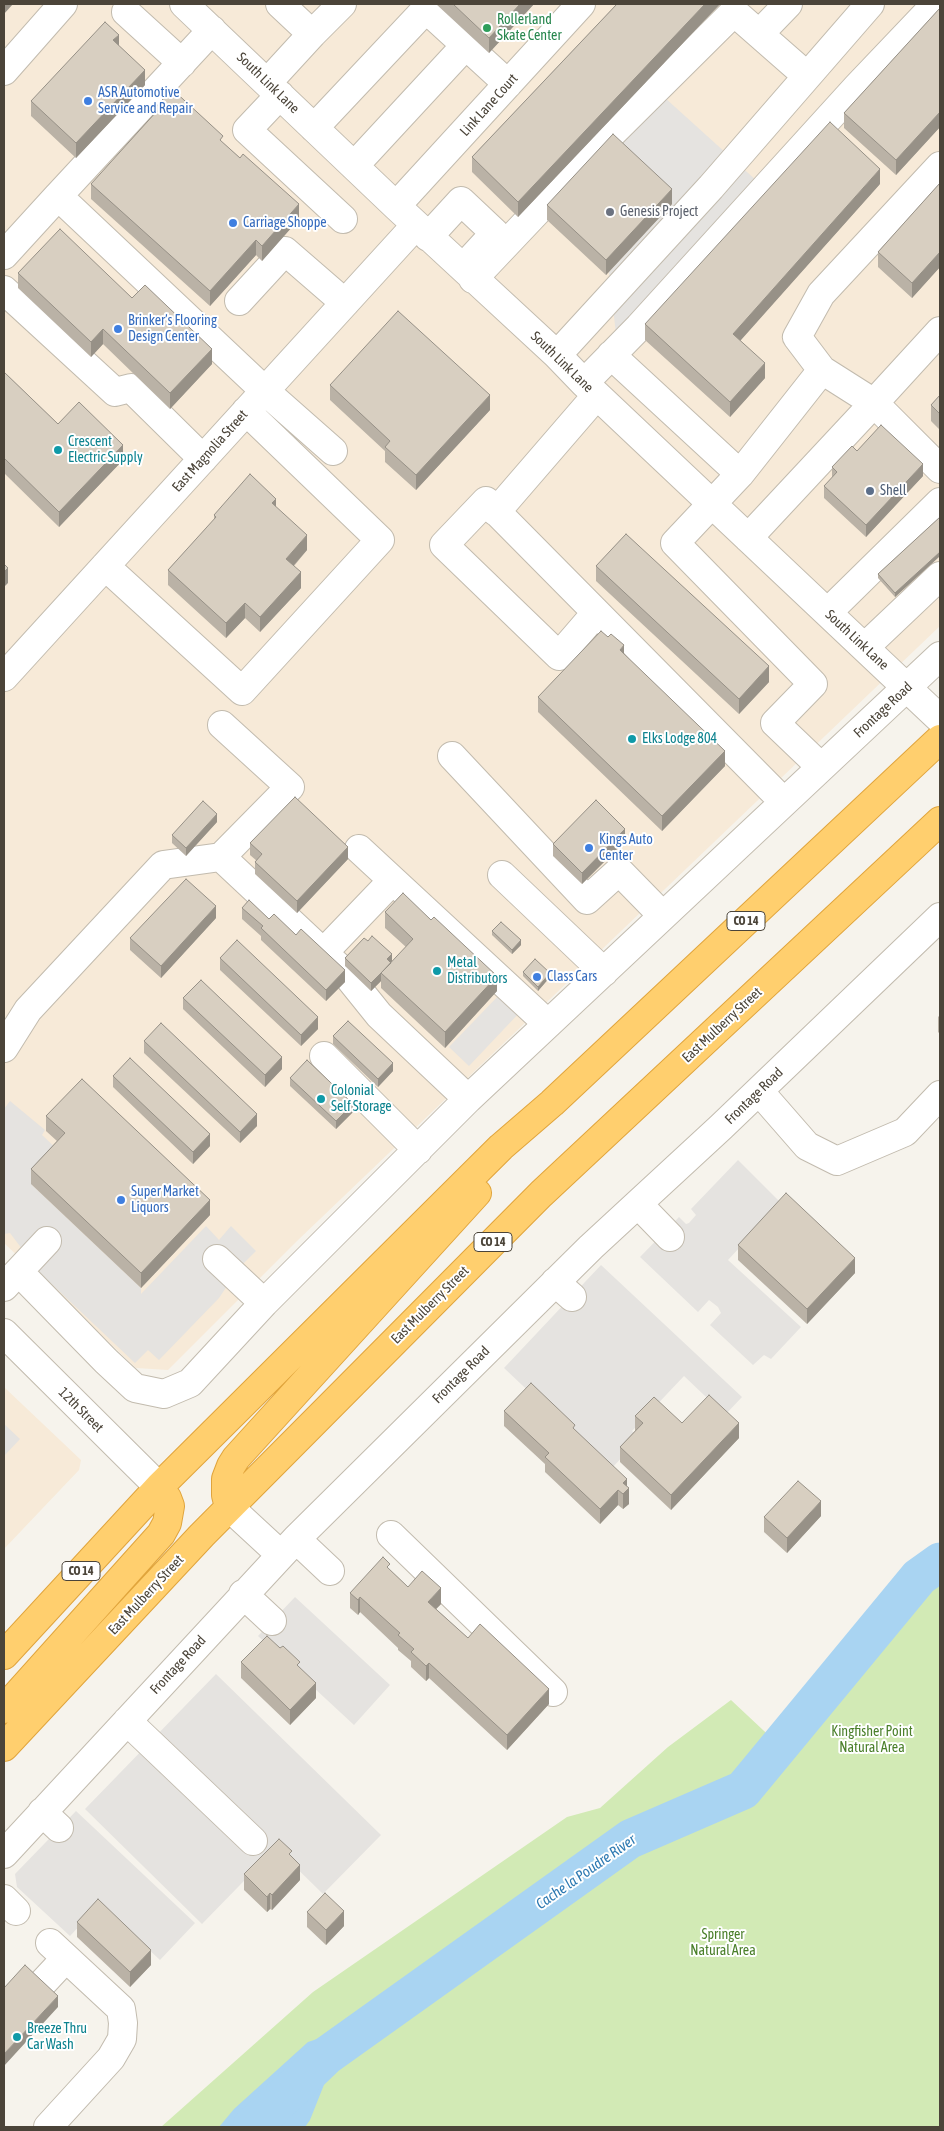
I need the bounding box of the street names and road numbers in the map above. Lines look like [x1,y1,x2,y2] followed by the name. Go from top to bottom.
[233,49,303,117] street label: South Link Lane
[457,70,521,140] street label: Link Lane Court
[527,328,597,396] street label: South Link Lane
[169,406,251,496] street label: East Magnolia Street
[822,606,892,674] street label: South Link Lane
[850,679,916,741] street label: Frontage Road
[727,911,765,930] road number: CO 14
[679,984,765,1066] street label: East Mulberry Street
[721,1064,787,1128] street label: Frontage Road
[474,1232,512,1252] road number: CO 14
[388,1263,472,1347] street label: East Mulberry Street
[429,1343,493,1407] street label: Frontage Road
[55,1384,107,1436] street label: 12th Street
[105,1552,187,1638] street label: East Mulberry Street
[62,1562,100,1580] road number: CO 14
[147,1632,209,1698] street label: Frontage Road

